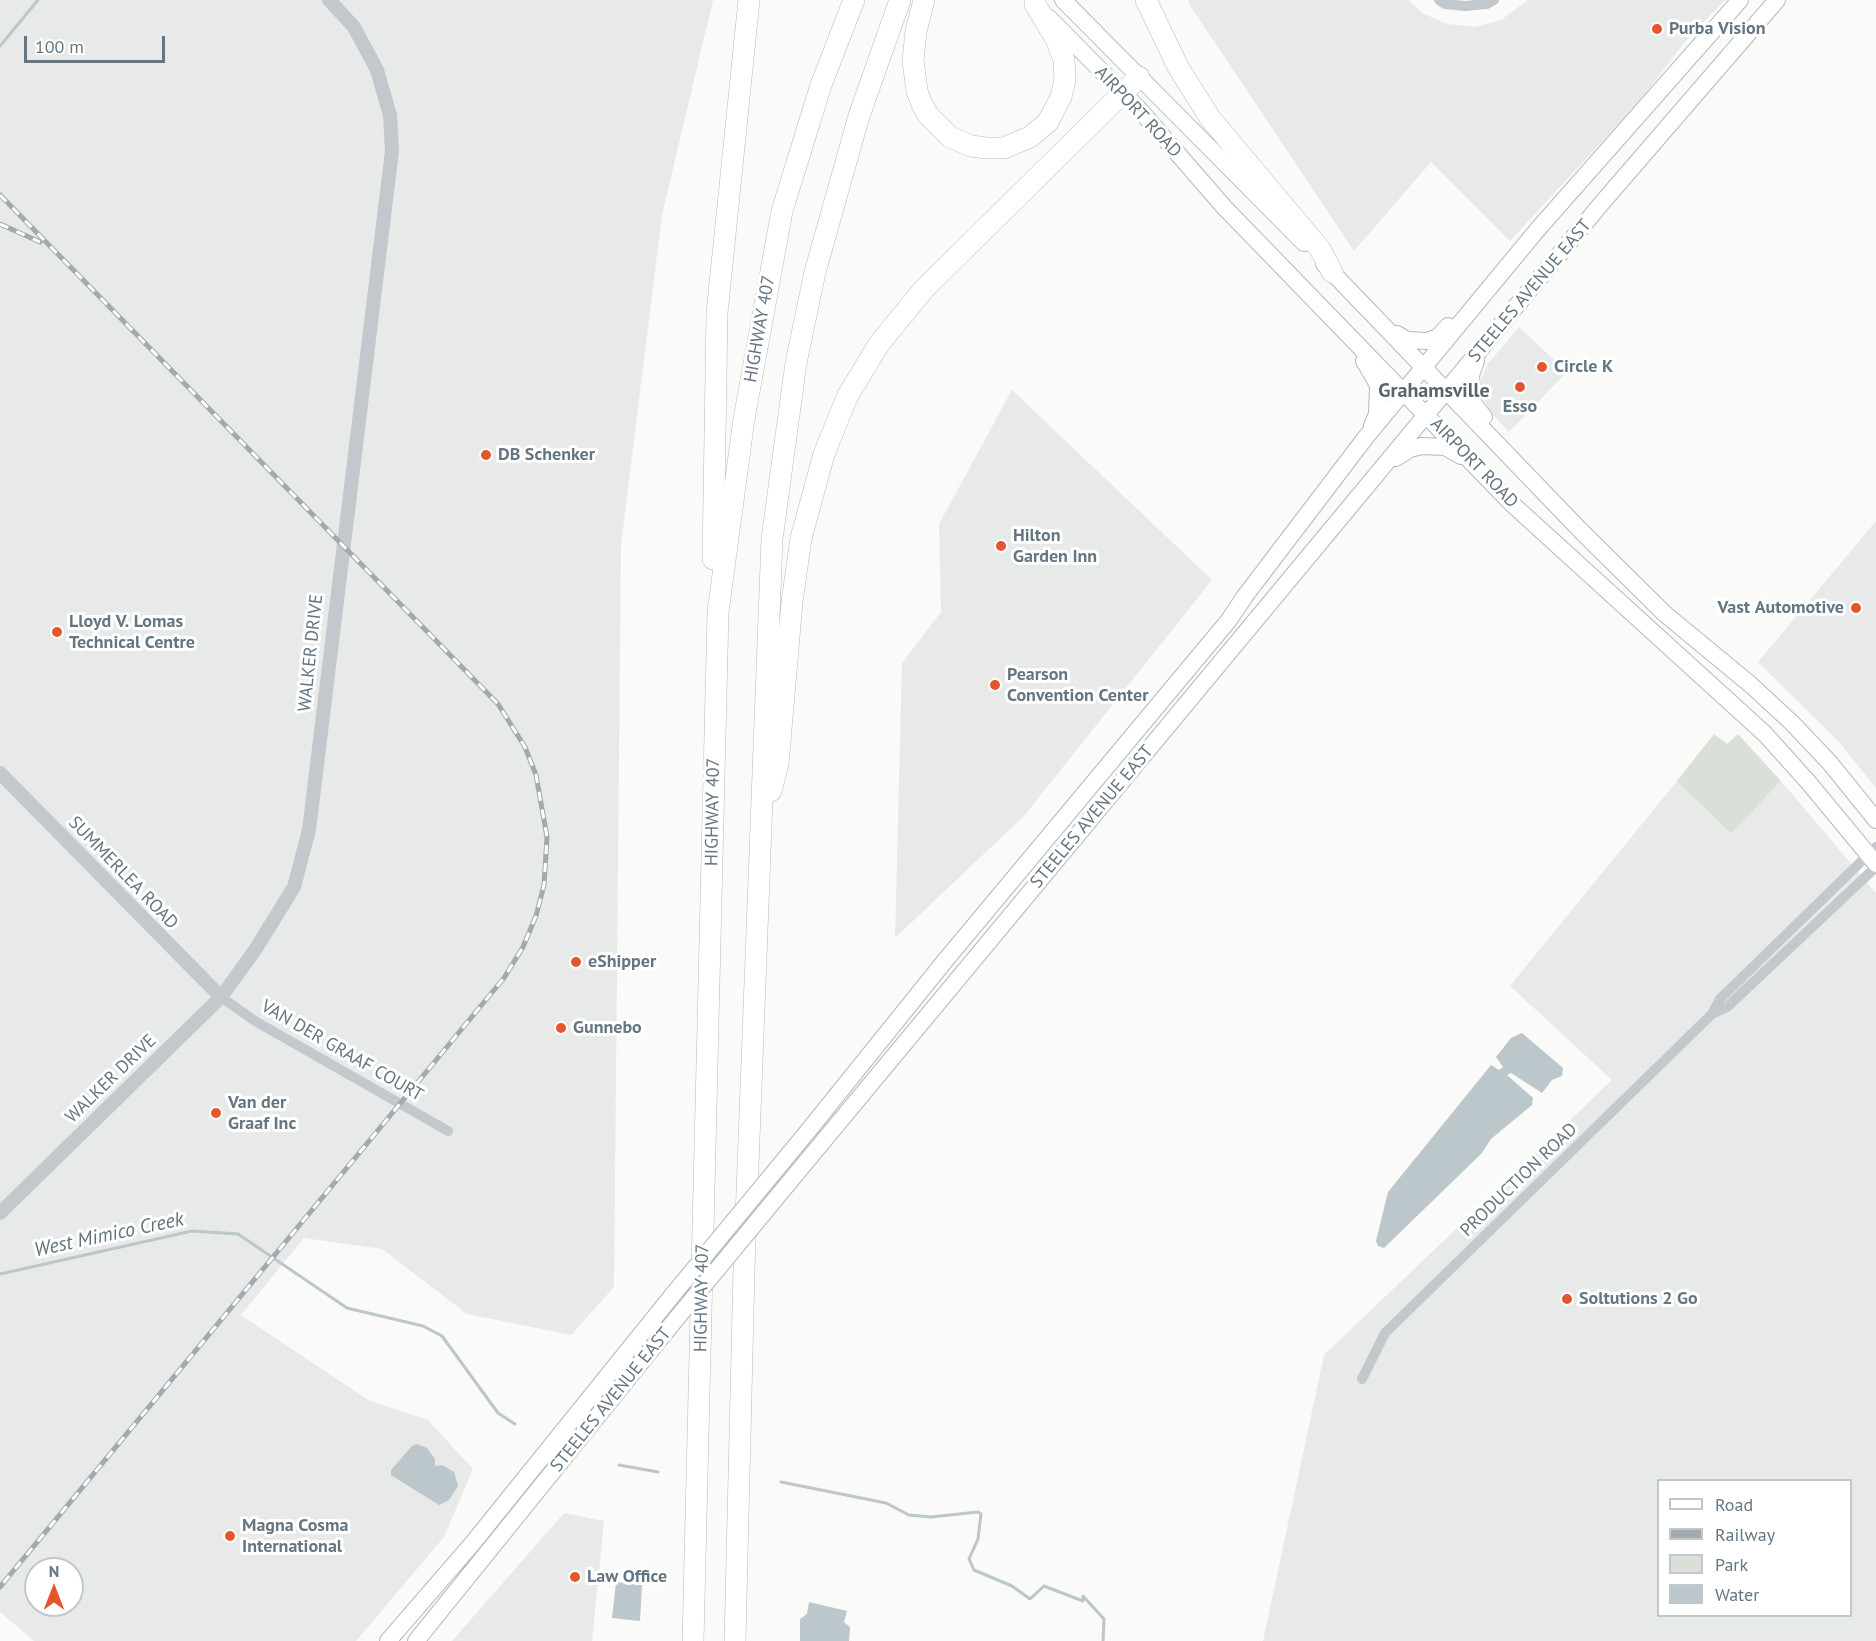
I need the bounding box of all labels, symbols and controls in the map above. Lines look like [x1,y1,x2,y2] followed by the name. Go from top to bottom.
[1669,18,1765,40] place label: Purba Vision
[1650,22,1664,36] marker: Purba Vision
[27,24,168,62] scale bar
[35,35,84,58] text: 100 m
[1090,62,1186,162] street label: AIRPORT ROAD
[1464,215,1596,367] street label: STEELES AVENUE EAST
[740,274,780,384] street label: HIGHWAY 407
[1554,356,1613,378] place label: Circle K
[1535,360,1549,374] marker: Circle K
[1378,379,1490,403] district label: Grahamsville
[1513,380,1527,394] marker: Esso
[1503,396,1537,418] place label: Esso
[1426,413,1522,513] street label: AIRPORT ROAD
[498,444,595,466] place label: DB Schenker
[479,448,493,462] marker: DB Schenker
[1013,525,1097,568] place label: Hilton Garden Inn
[994,539,1008,553] marker: Hilton Garden Inn
[294,593,328,713] street label: WALKER DRIVE
[1718,597,1844,619] place label: Vast Automotive
[1849,601,1863,615] marker: Vast Automotive
[69,611,195,654] place label: Lloyd V. Lomas Technical Centre
[50,625,64,639] marker: Lloyd V. Lomas Technical Centre
[1007,664,1148,706] place label: Pearson Convention Center
[988,678,1002,692] marker: Pearson Convention Center
[1026,741,1158,893] street label: STEELES AVENUE EAST
[701,758,725,866] street label: HIGHWAY 407
[64,812,182,934] street label: SUMMERLEA ROAD
[588,951,656,973] place label: eShipper
[569,955,583,969] marker: eShipper
[257,996,427,1106] street label: VAN DER GRAAF COURT
[573,1017,642,1039] place label: Gunnebo
[554,1021,568,1035] marker: Gunnebo
[61,1030,161,1128] street label: WALKER DRIVE
[228,1092,296,1134] place label: Van der Graaf Inc
[209,1106,223,1120] marker: Van der Graaf Inc
[1456,1119,1582,1241] street label: PRODUCTION ROAD
[32,1207,186,1263] water label: West Mimico Creek
[690,1244,714,1352] street label: HIGHWAY 407
[1579,1288,1698,1310] place label: Soltutions 2 Go
[1560,1292,1574,1306] marker: Soltutions 2 Go
[546,1323,676,1477] street label: STEELES AVENUE EAST
[1657,1479,1852,1617] legend
[1715,1493,1753,1516] text: Road
[242,1515,348,1558] place label: Magna Cosma International
[1715,1523,1775,1546] text: Railway
[223,1529,237,1543] marker: Magna Cosma International
[1715,1553,1748,1576] text: Park
[24,1557,84,1617] north arrow
[49,1561,59,1581] text: N
[587,1566,667,1588] place label: Law Office
[568,1570,582,1584] marker: Law Office
[1715,1583,1759,1606] text: Water

